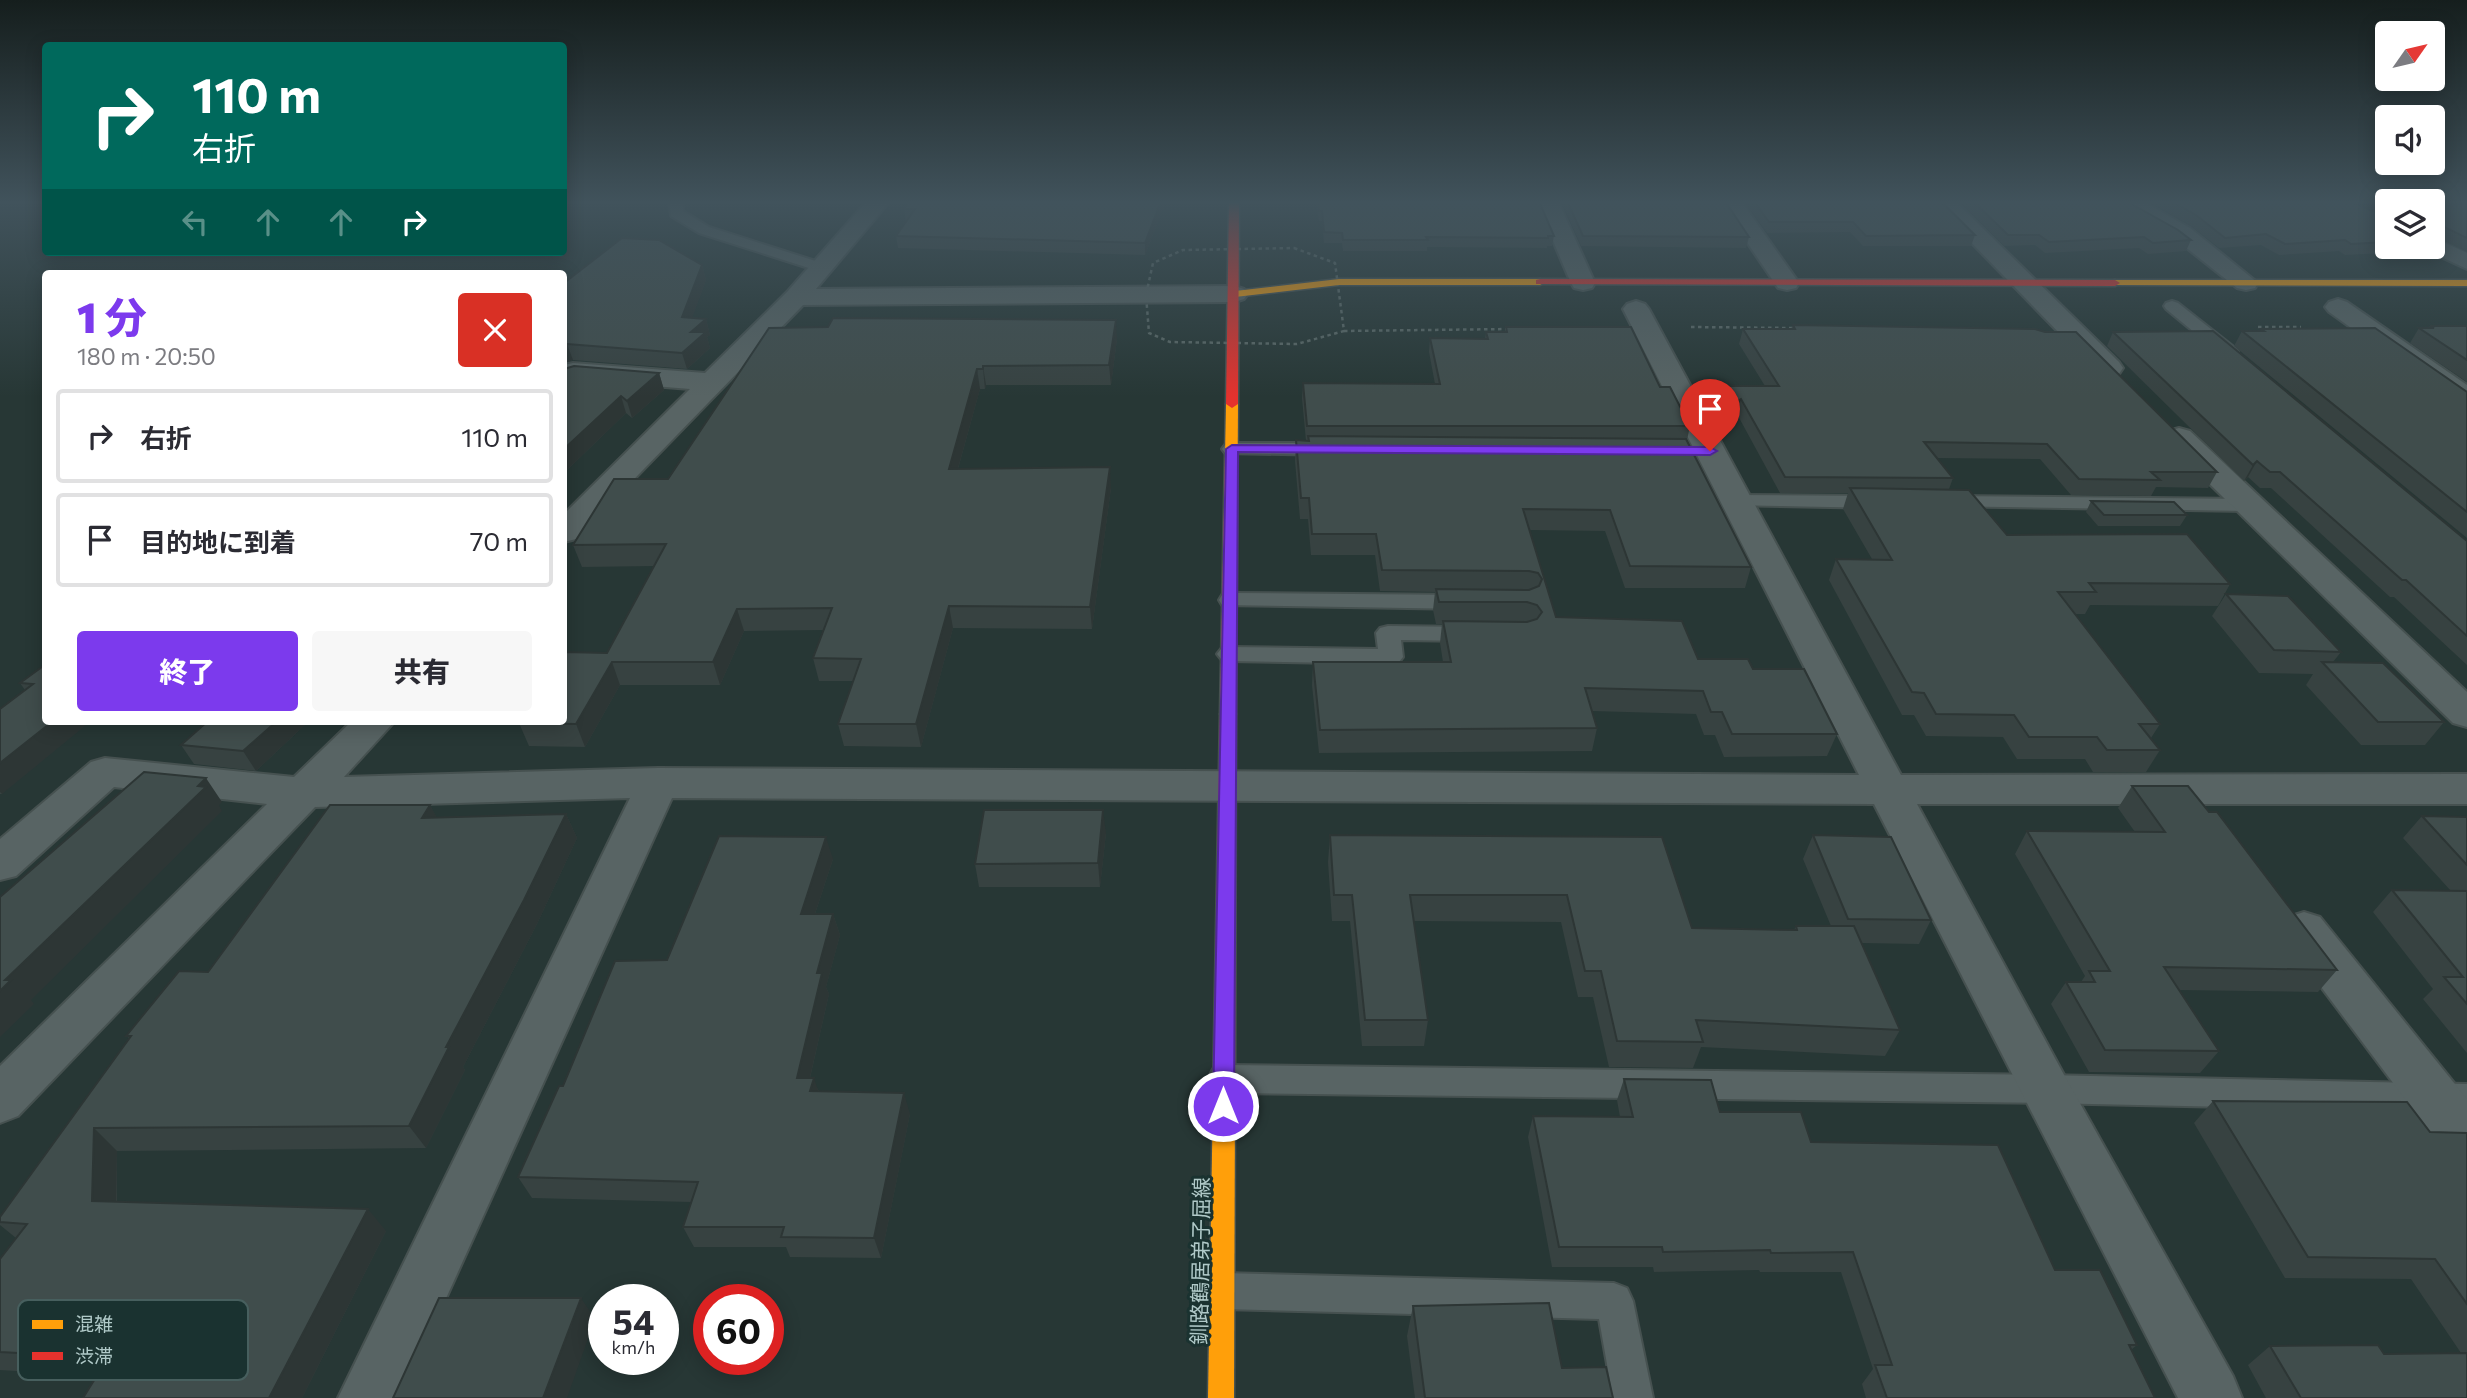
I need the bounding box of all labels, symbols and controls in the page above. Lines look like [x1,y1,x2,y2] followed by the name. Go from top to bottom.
[2375,21,2445,91] north arrow
[2375,21,2445,259] map controls
[192,63,321,123] text: 110 m
[77,70,168,161] icon: right
[2375,105,2445,175] button: sound
[192,127,256,167] text: 右折
[2375,189,2445,259] button: layers
[176,203,214,241] icon: left
[249,203,287,241] icon: ahead
[322,203,360,241] icon: ahead
[395,203,433,241] icon: right
[77,290,147,342] text: 1 分
[458,293,532,367] button: close
[77,342,216,370] text: 180 m · 20:50
[1680,379,1740,451] pin
[1691,390,1729,428] icon: arrive
[81,417,119,455] icon: right
[461,421,528,452] text: 110 m
[140,422,192,453] text: 右折
[81,521,119,559] icon: arrive
[470,525,528,556] text: 70 m
[140,526,296,557] text: 目的地に到着
[77,631,298,711] button: 終了
[312,631,532,711] button: 共有
[1186,1069,1260,1143] position arrow
[1186,1177,1213,1345] street label: 釧路鶴居弟子屈線
[693,1284,784,1375] speed limit sign: 60
[613,1299,654,1342] text: 54
[18,1300,248,1380] legend
[75,1312,113,1335] text: 混雑
[612,1336,655,1358] text: km/h
[75,1344,113,1367] text: 渋滞

